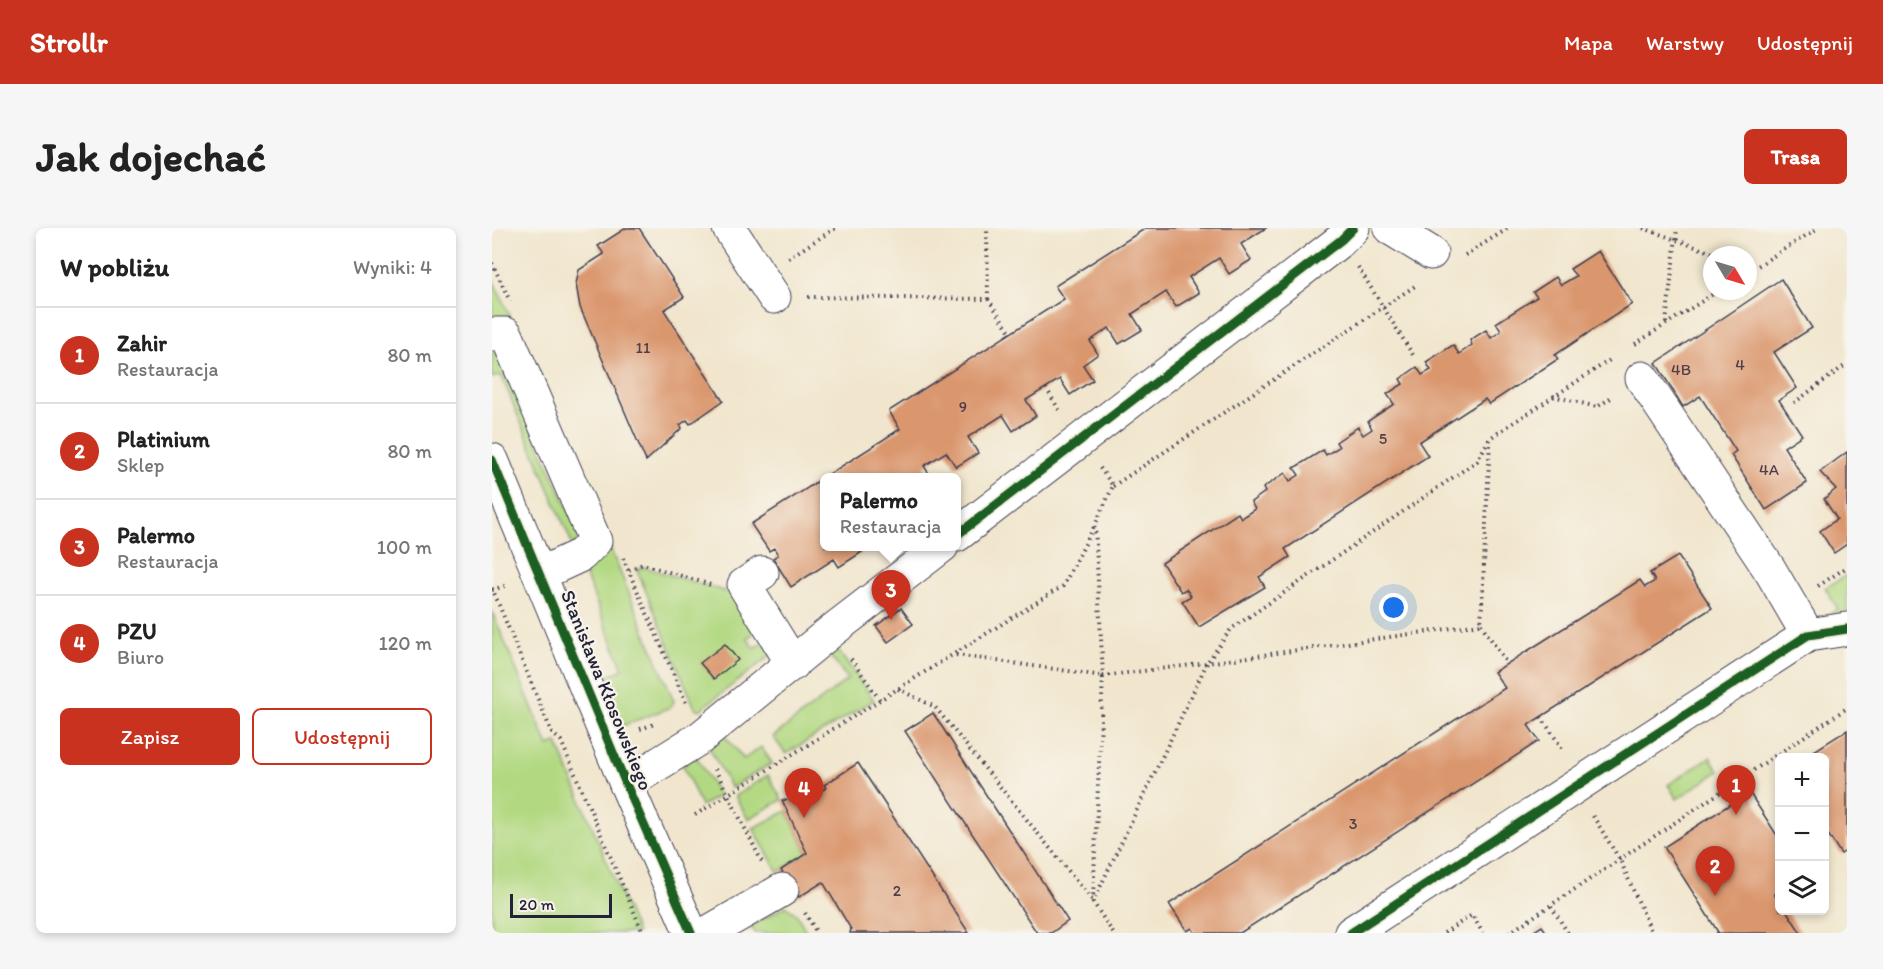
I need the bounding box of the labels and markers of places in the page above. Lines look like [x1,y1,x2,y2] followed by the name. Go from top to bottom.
[872,570,910,620] pin: 3
[1716,766,1756,815] pin: 1
[784,768,824,818] pin: 4
[1696,846,1734,896] pin: 2

